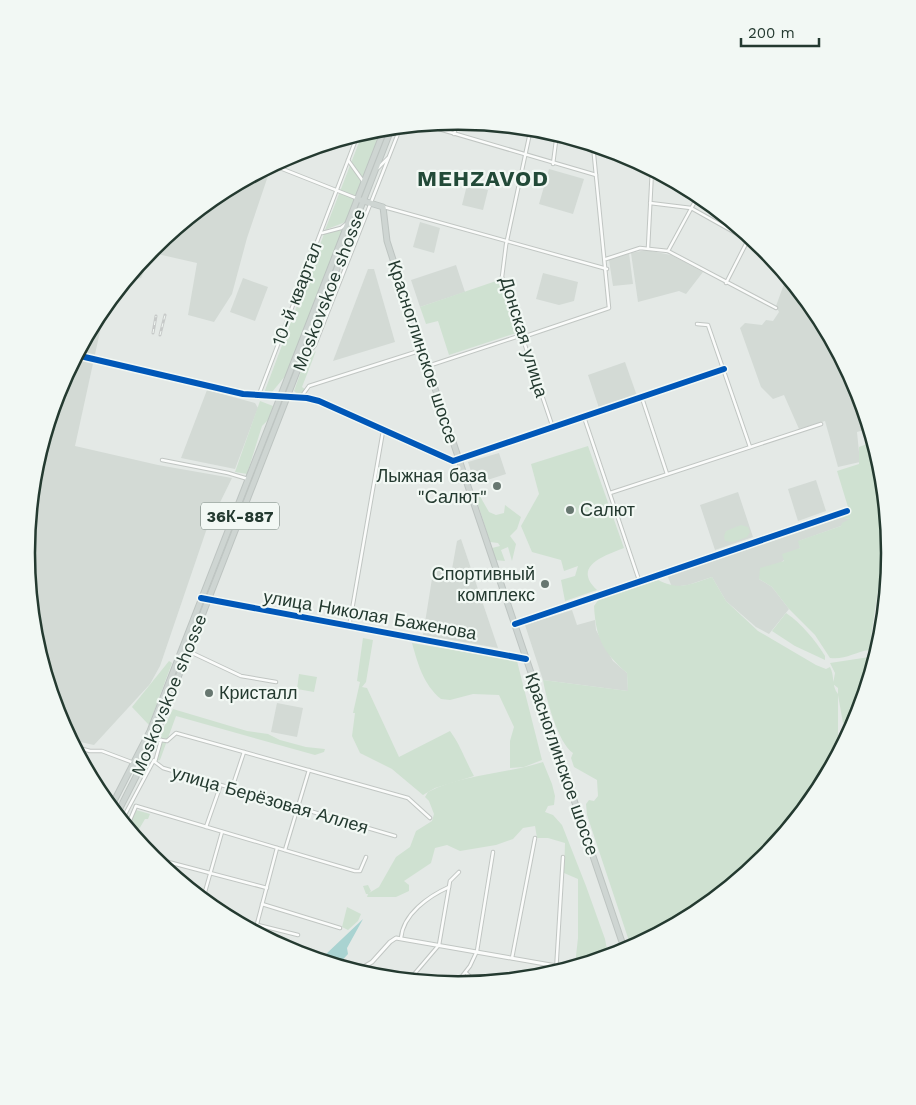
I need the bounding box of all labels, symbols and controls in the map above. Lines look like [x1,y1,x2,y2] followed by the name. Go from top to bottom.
[741,15,818,47] scale bar
[748,24,795,42] text: 200 m
[417,166,549,191] district label: MEHZAVOD
[288,205,369,374] street label: Moskovskoe shosse
[267,239,326,348] street label: 10-й квартал
[384,257,463,446] street label: Красноглинское шоссе
[496,274,553,401] street label: Донская улица
[376,465,488,507] place label: Лыжная база "Салют"
[491,480,503,492] marker: Лыжная база "Салют"
[580,499,635,520] place label: Салют
[201,502,279,530] road number: 36К-887
[564,504,576,516] marker: Салют
[432,563,535,605] place label: Спортивный комплекс
[539,578,551,590] marker: Спортивный комплекс
[262,585,479,644] street label: улица Николая Баженова
[126,611,211,779] street label: Moskovskoe shosse
[521,670,604,858] street label: Красноглинское шоссе
[219,682,298,703] place label: Кристалл
[203,687,215,699] marker: Кристалл
[169,761,371,838] street label: улица Берёзовая Аллея

